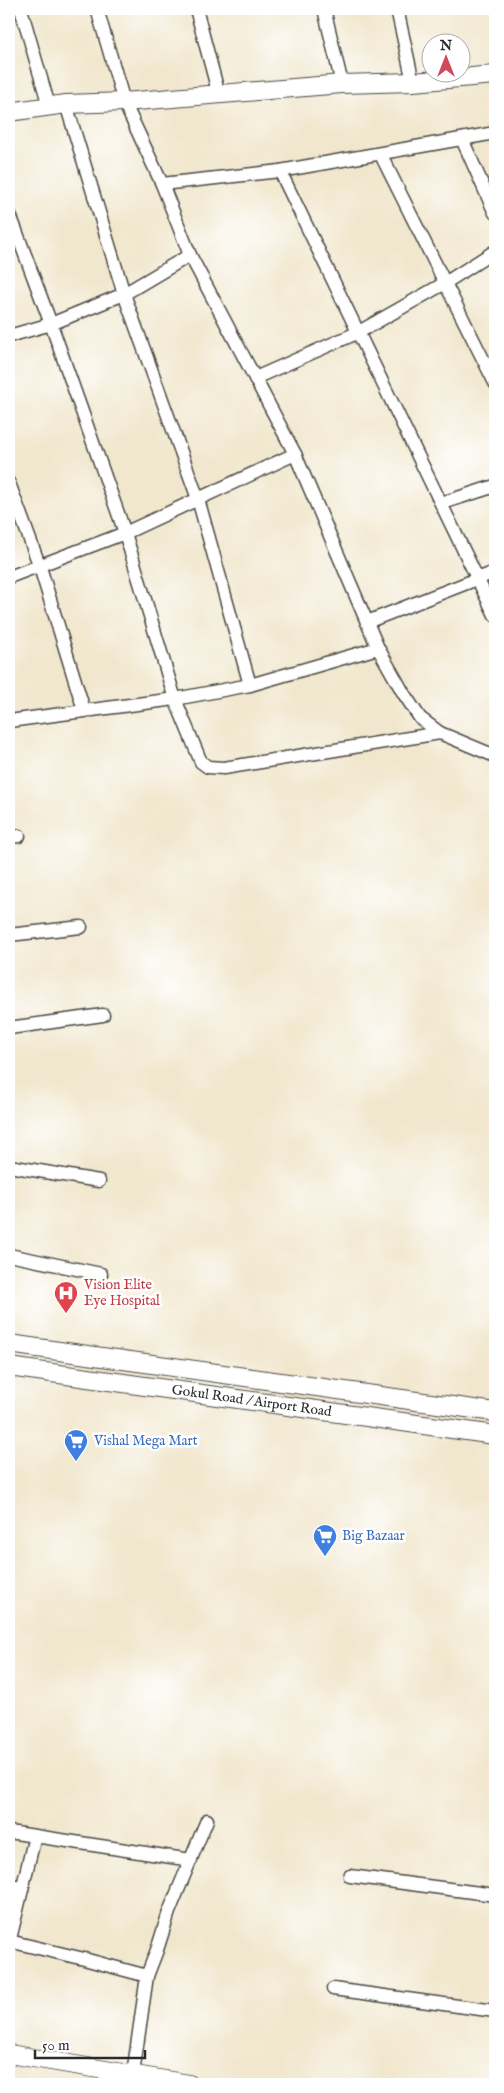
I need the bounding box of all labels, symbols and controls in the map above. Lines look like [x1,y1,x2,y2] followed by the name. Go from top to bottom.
[422,32,472,82] north arrow
[439,37,452,55] text: N
[83,1276,160,1310] place label: Vision Elite Eye Hospital
[53,1280,79,1314] hospital icon: Vision Elite Eye Hospital
[171,1381,333,1421] street label: Gokul Road / Airport Road
[63,1428,89,1462] supermarket icon: Vishal Mega Mart
[93,1432,198,1450] place label: Vishal Mega Mart
[312,1523,338,1557] supermarket icon: Big Bazaar
[342,1527,405,1545] place label: Big Bazaar
[35,2028,145,2060] scale bar
[42,2036,70,2055] text: 50 m

